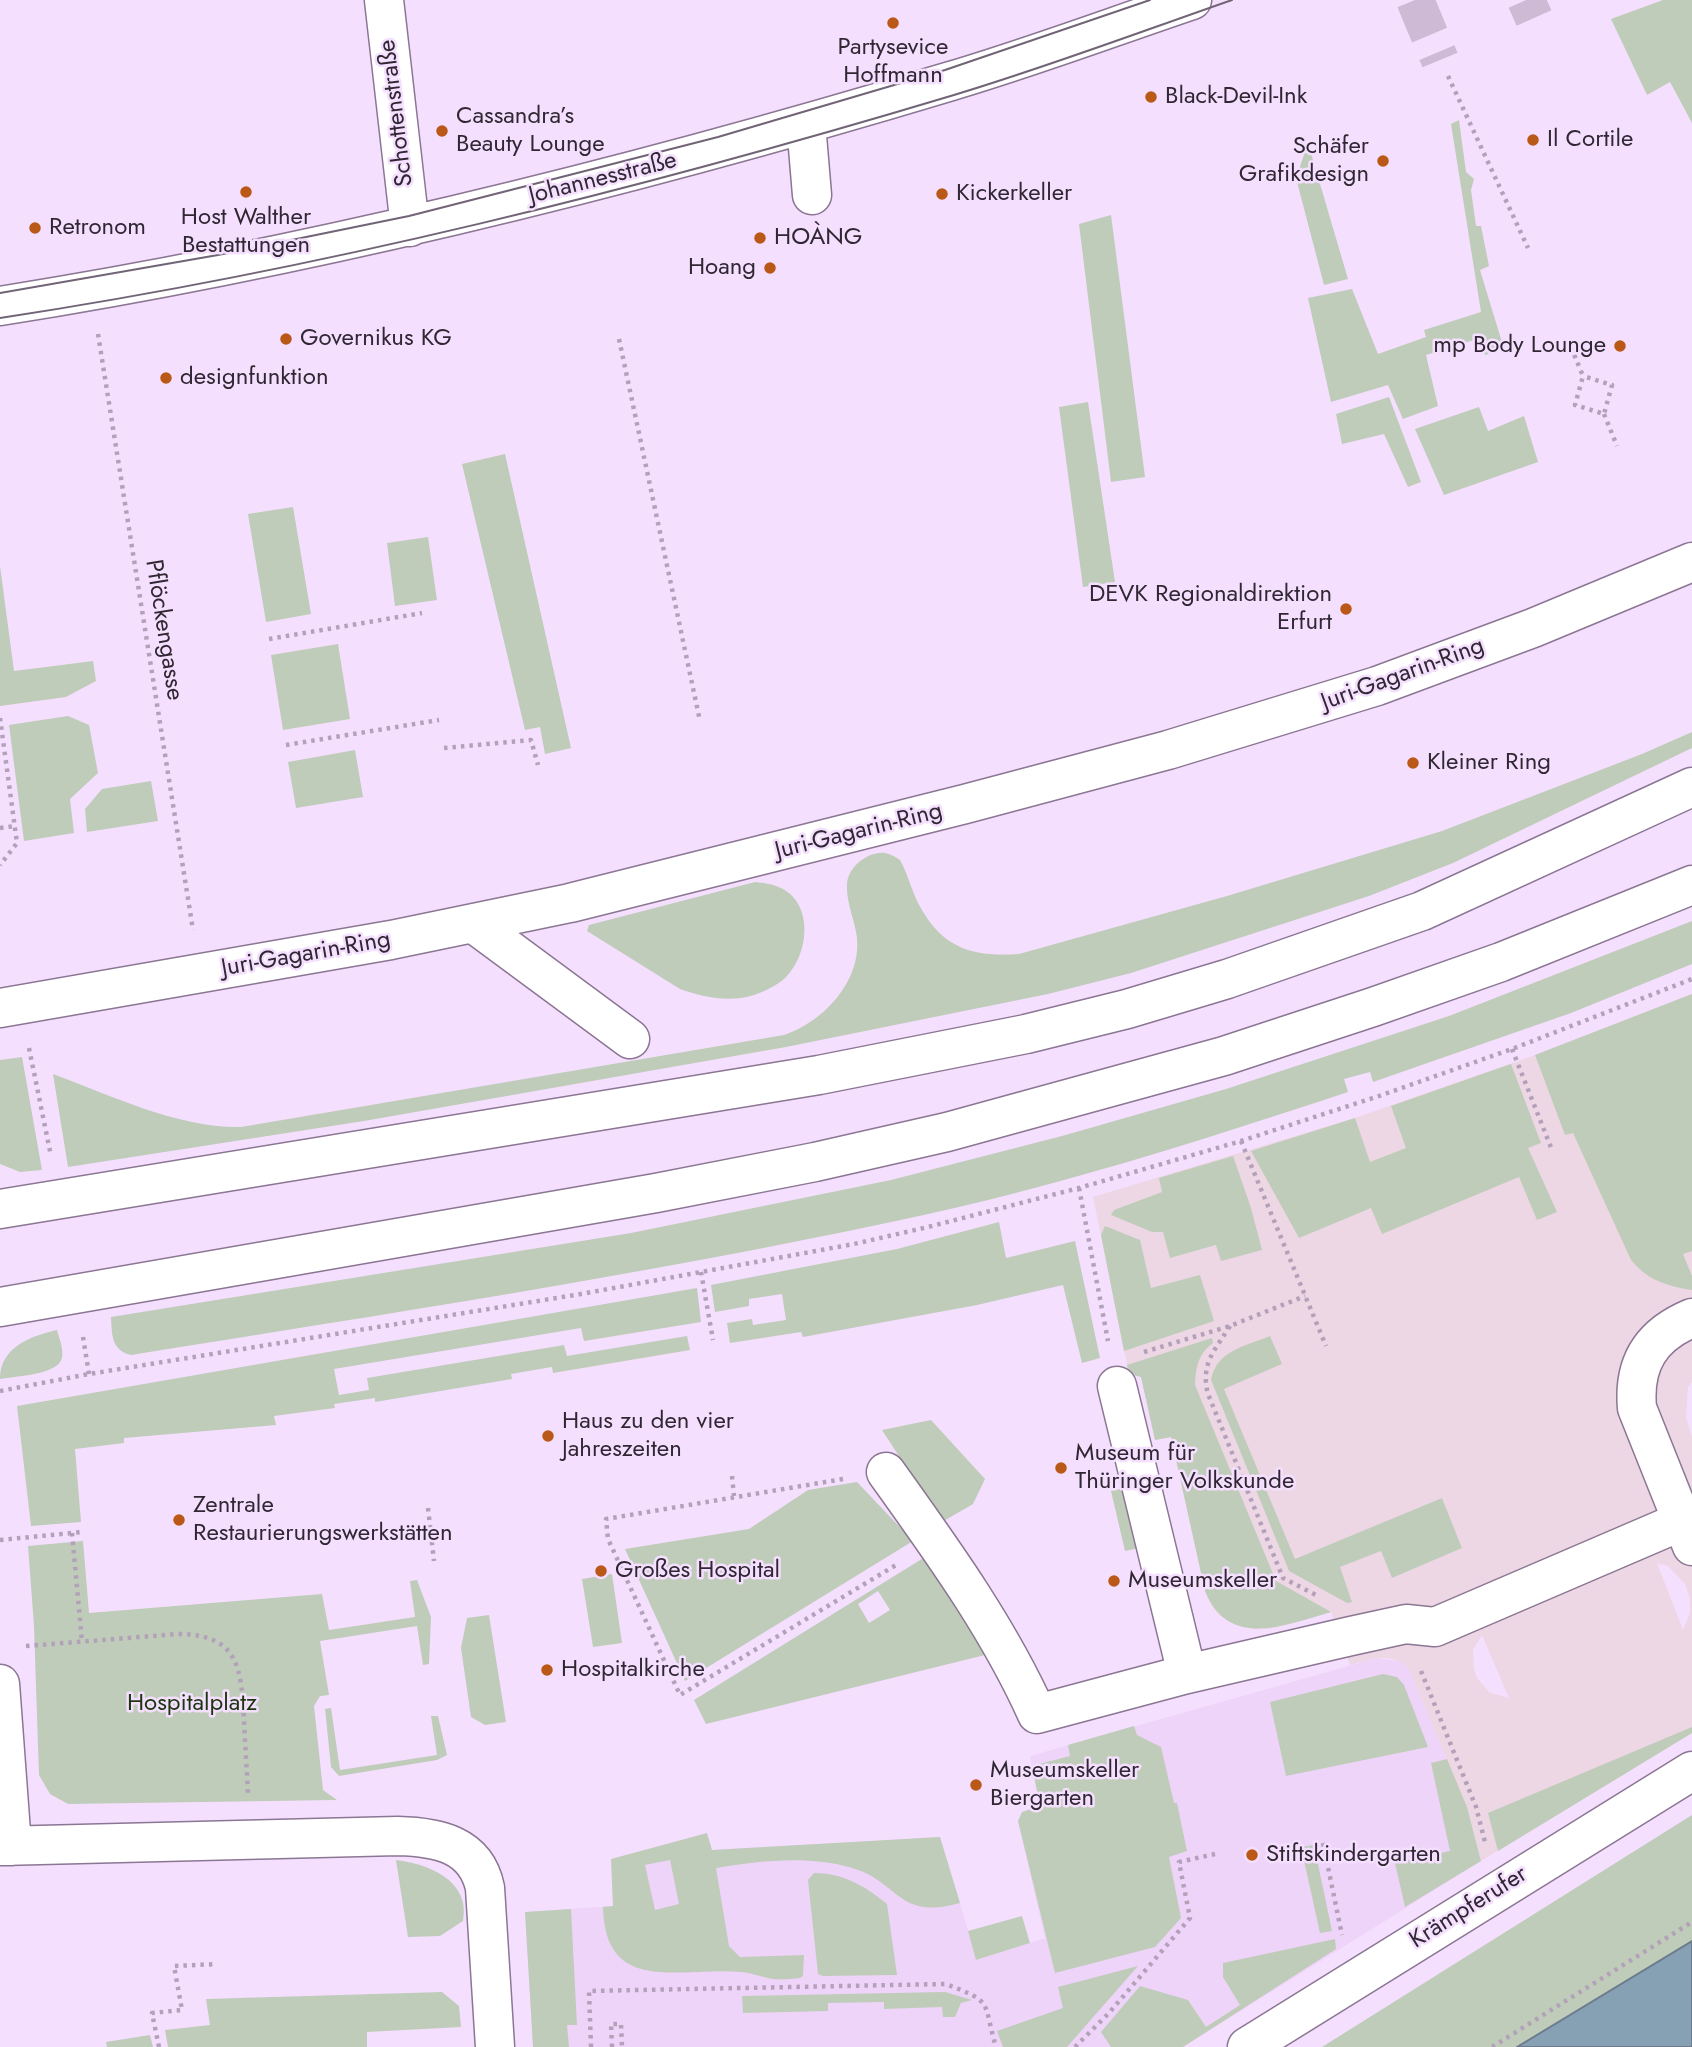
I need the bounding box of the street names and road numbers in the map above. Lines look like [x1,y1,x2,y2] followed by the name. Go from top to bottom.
[374,38,420,188] street label: Schottenstraße
[526,147,680,211] street label: Johannesstraße
[138,558,188,702] street label: Pflöckengasse
[1318,632,1488,718] street label: Juri-Gagarin-Ring
[772,797,946,867] street label: Juri-Gagarin-Ring
[219,926,393,984] street label: Juri-Gagarin-Ring
[1405,1860,1533,1956] street label: Krämpferufer

